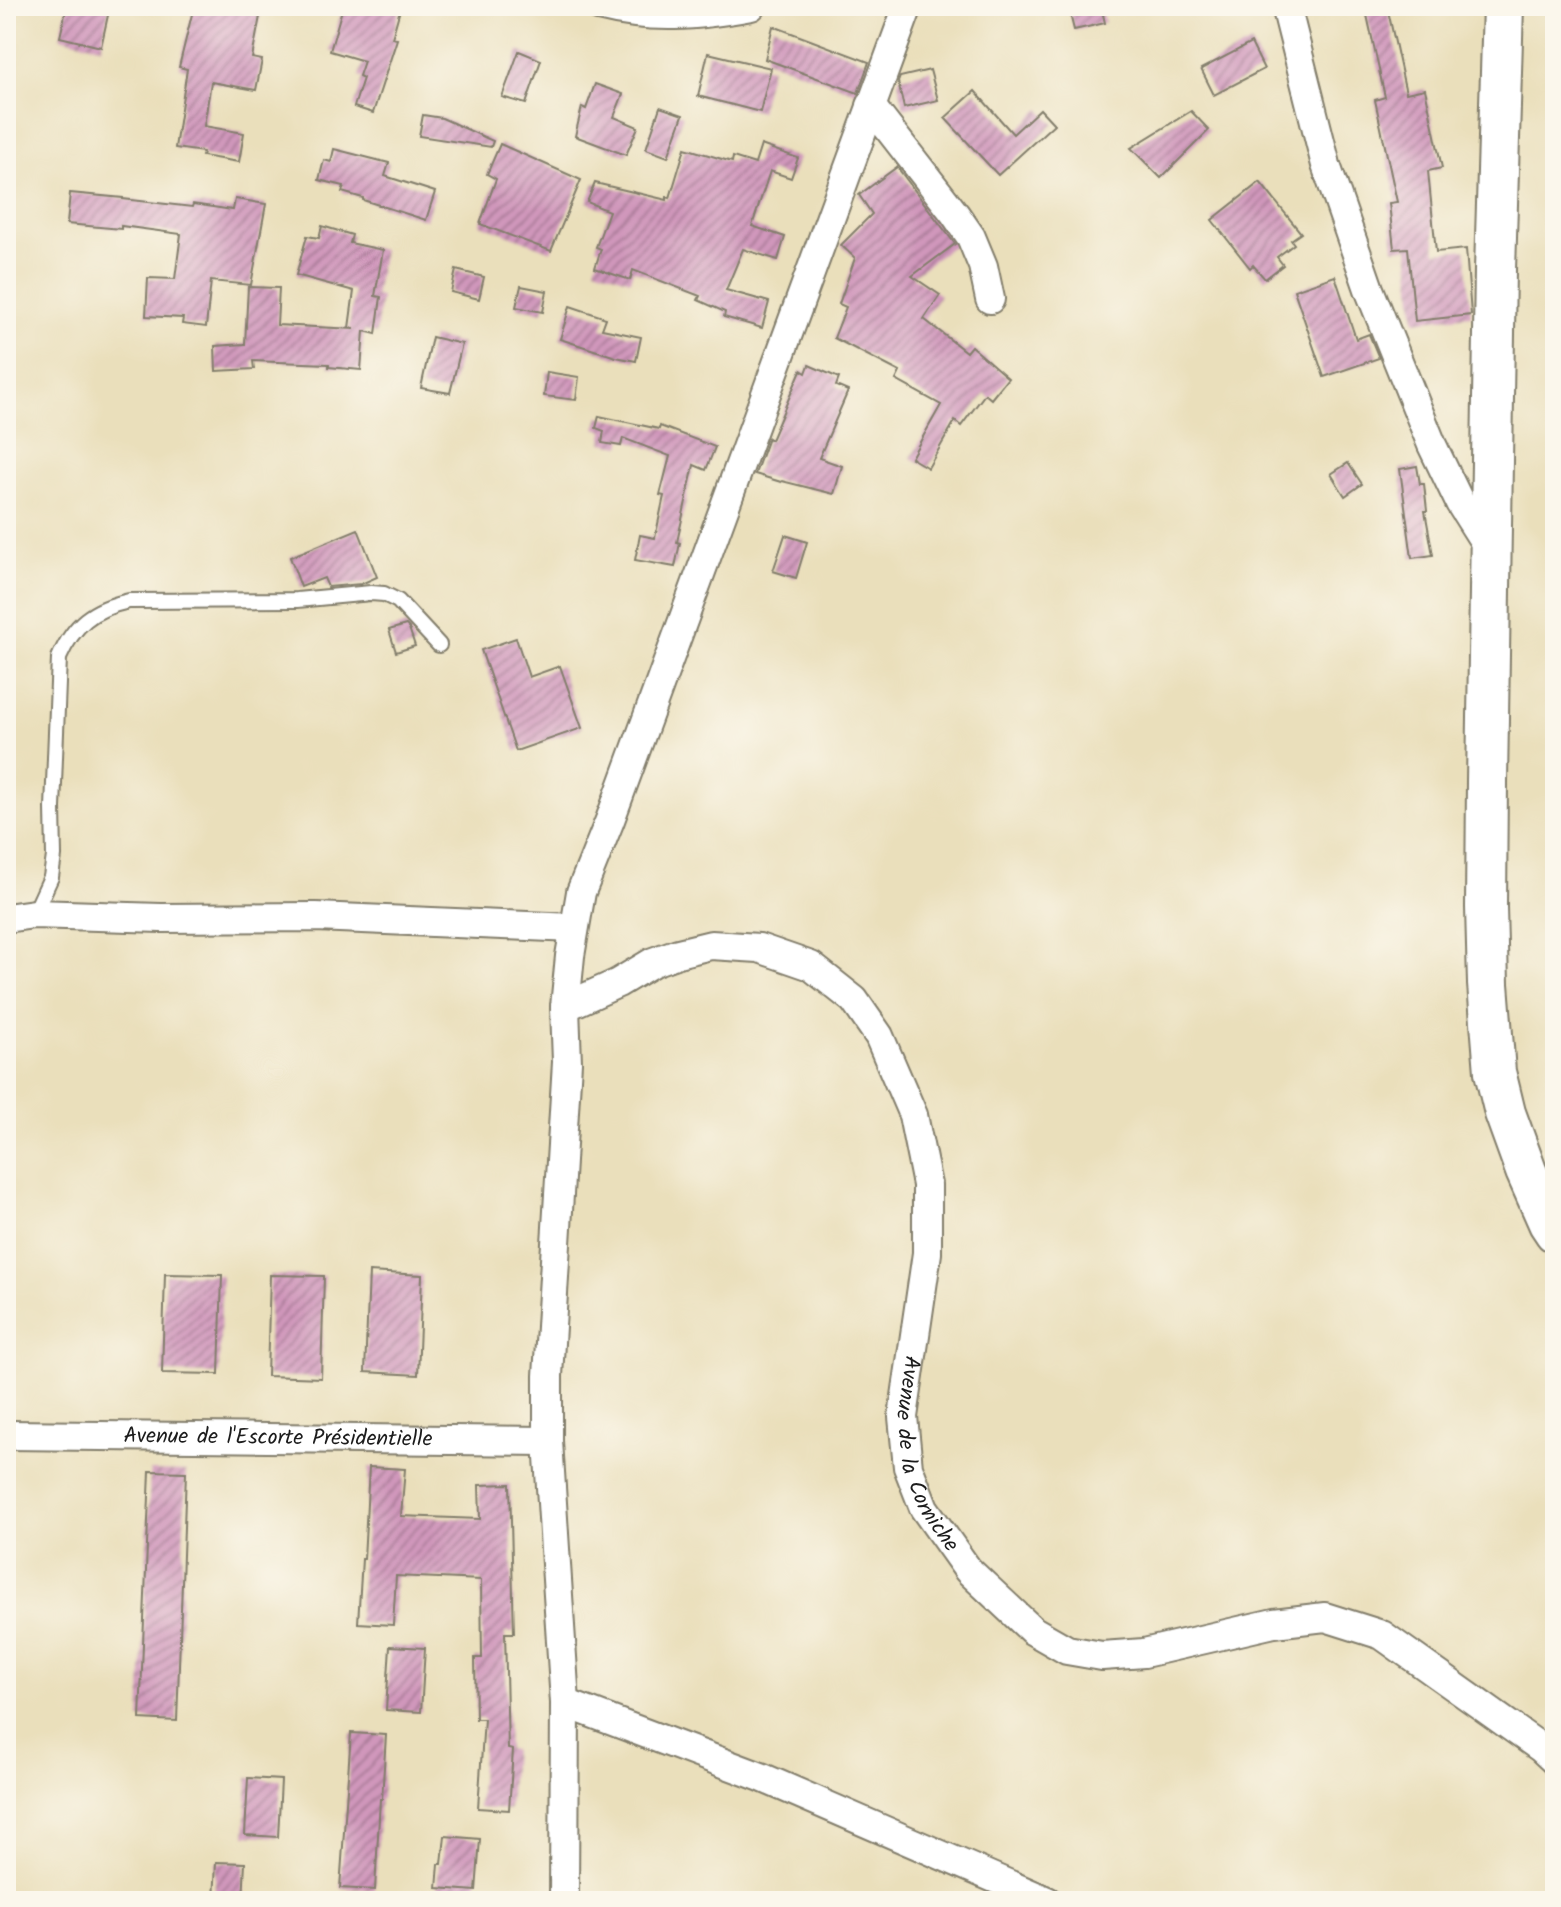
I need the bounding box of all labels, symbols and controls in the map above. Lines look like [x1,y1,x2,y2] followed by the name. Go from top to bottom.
[885,1353,968,1560] street label: Avenue de la Corniche
[123,1419,433,1457] street label: Avenue de l'Escorte Présidentielle

